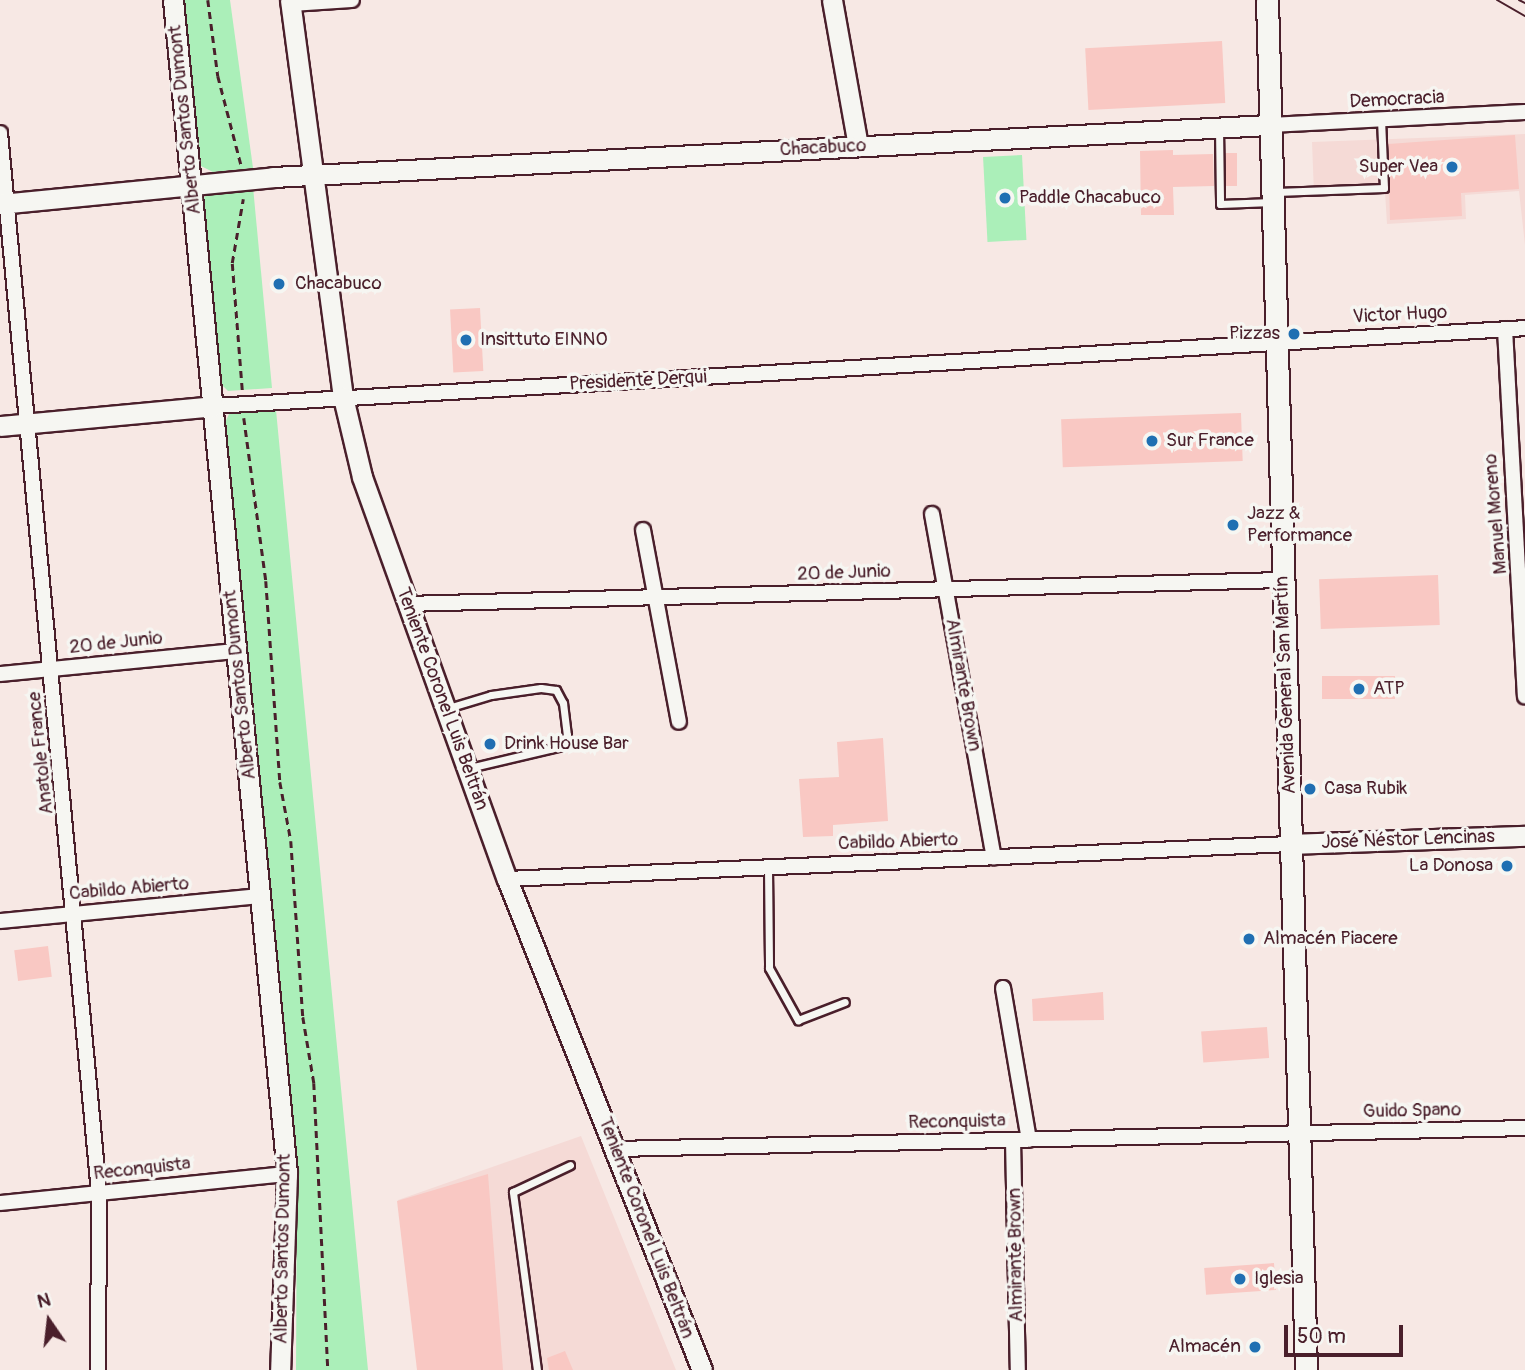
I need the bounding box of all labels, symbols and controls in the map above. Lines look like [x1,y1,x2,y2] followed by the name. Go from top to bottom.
[164,24,206,216] street label: Alberto Santos Dumont
[1349,86,1445,114] street label: Democracia
[779,134,867,162] street label: Chacabuco
[1359,156,1438,178] place label: Super Vea
[1444,159,1460,175] marker: Super Vea
[1019,187,1161,209] place label: Paddle Chacabuco
[997,190,1013,206] marker: Paddle Chacabuco
[295,273,382,295] place label: Chacabuco
[269,274,289,294] marker: Chacabuco
[1352,301,1448,329] street label: Victor Hugo
[1229,323,1280,345] place label: Pizzas
[1286,326,1302,342] marker: Pizzas
[480,329,607,351] place label: Insittuto EINNO
[458,332,474,348] marker: Insittuto EINNO
[569,366,707,396] street label: Presidente Derqui
[1166,430,1254,452] place label: Sur France
[1144,433,1160,449] marker: Sur France
[1479,453,1513,575] street label: Manuel Moreno
[1247,503,1352,547] place label: Jazz & Performance
[1225,517,1241,533] marker: Jazz & Performance
[797,560,891,586] street label: 20 de Junio
[1271,575,1301,795] street label: Avenida General San Martín
[391,585,493,813] street label: Teniente Coronel Luis Beltrán
[219,589,261,781] street label: Alberto Santos Dumont
[940,617,986,753] street label: Almirante Brown
[68,627,164,659] street label: 20 de Junio
[1373,678,1405,700] place label: ATP
[1351,681,1367,697] marker: ATP
[23,690,59,816] street label: Anatole France
[504,733,629,755] place label: Drink House Bar
[482,736,498,752] marker: Drink House Bar
[1324,778,1407,800] place label: Casa Rubik
[1302,781,1318,797] marker: Casa Rubik
[1321,826,1495,854] street label: José Néstor Lencinas
[838,829,958,855] street label: Cabildo Abierto
[1409,855,1493,877] place label: La Donosa
[1499,858,1515,874] marker: La Donosa
[68,872,190,906] street label: Cabildo Abierto
[1263,928,1398,950] place label: Almacén Piacere
[1241,931,1257,947] marker: Almacén Piacere
[1363,1099,1461,1123] street label: Guido Spano
[908,1110,1006,1134] street label: Reconquista
[593,1114,699,1342] street label: Teniente Coronel Luis Beltrán
[92,1153,192,1185] street label: Reconquista
[270,1154,296,1344] street label: Alberto Santos Dumont
[1003,1188,1029,1322] street label: Almirante Brown
[1254,1268,1304,1290] place label: Iglesia
[1232,1271,1248,1287] marker: Iglesia
[14,1286,84,1356] north arrow
[35,1287,53,1314] text: N
[1287,1310,1406,1354] scale bar
[1297,1323,1346,1350] text: 50 m
[1168,1336,1241,1358] place label: Almacén
[1247,1339,1263,1355] marker: Almacén

